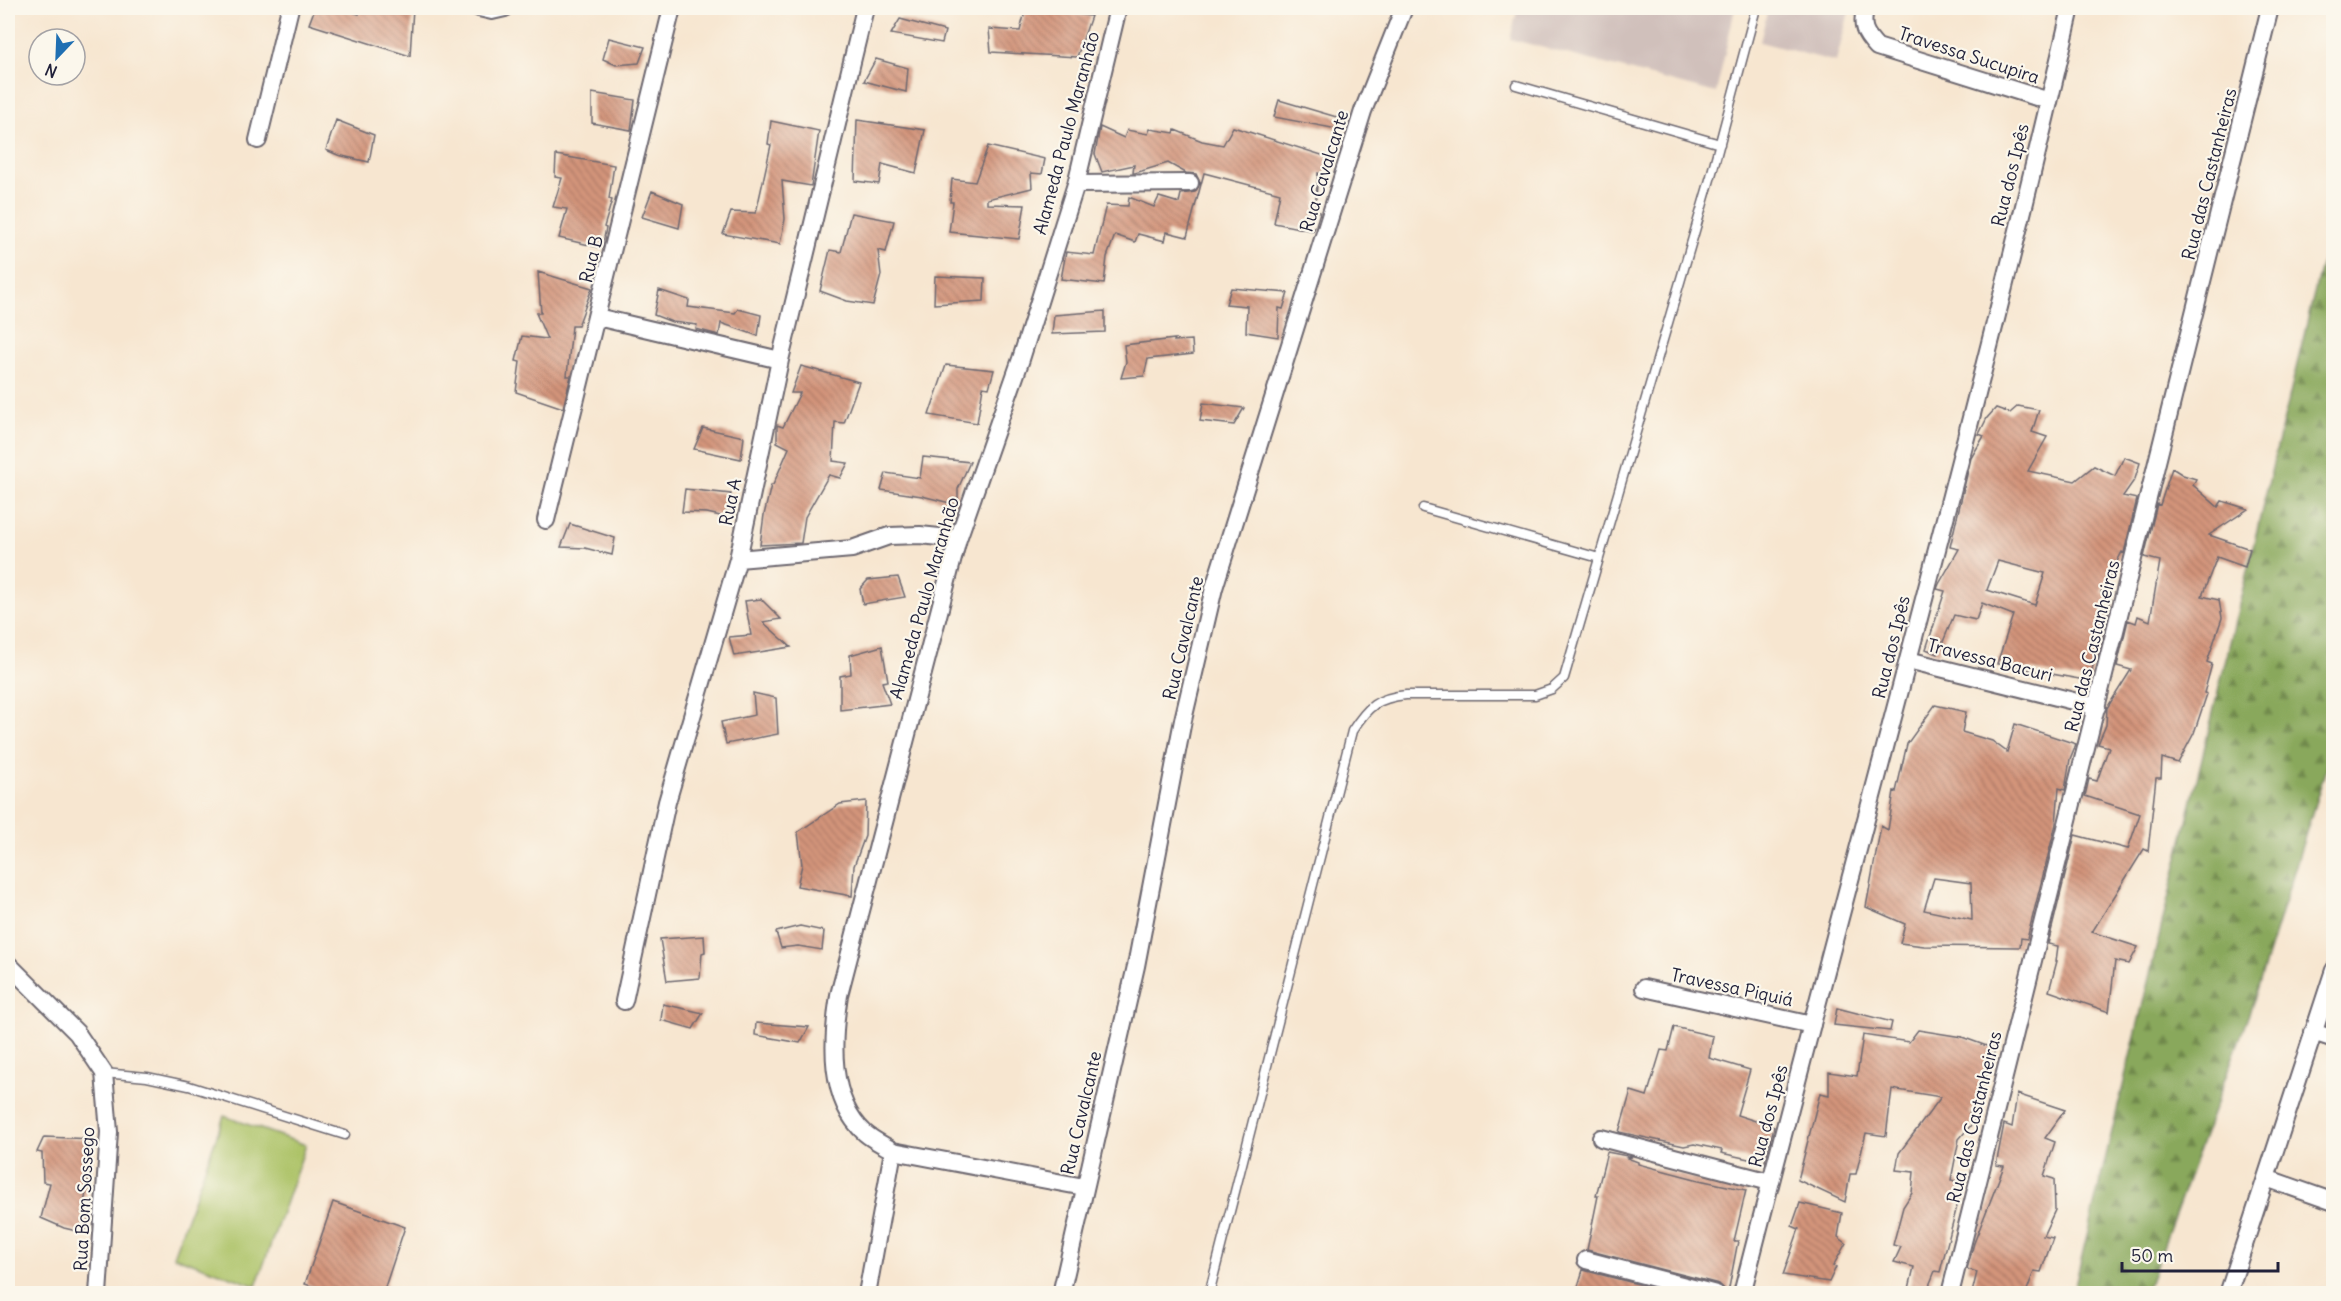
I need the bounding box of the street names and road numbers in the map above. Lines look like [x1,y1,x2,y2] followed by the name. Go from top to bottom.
[1896,21,2042,89] street label: Travessa Sucupira
[1028,29,1104,237] street label: Alameda Paulo Maranhão
[2177,86,2241,262] street label: Rua das Castanheiras
[1295,107,1353,235] street label: Rua Cavalcante
[1986,121,2034,229] street label: Rua dos Ipês
[574,233,608,285] street label: Rua B
[714,476,746,528] street label: Rua A
[884,494,964,702] street label: Alameda Paulo Maranhão
[2060,558,2124,734] street label: Rua das Castanheiras
[1158,574,1208,702] street label: Rua Cavalcante
[1867,593,1915,701] street label: Rua dos Ipês
[1925,633,2055,687] street label: Travessa Bacuri
[1669,963,1795,1011] street label: Travessa Piquiá
[1942,1029,2006,1205] street label: Rua das Castanheiras
[1056,1049,1106,1177] street label: Rua Cavalcante
[1743,1062,1793,1170] street label: Rua dos Ipês
[69,1126,99,1272] street label: Rua Bom Sossego

